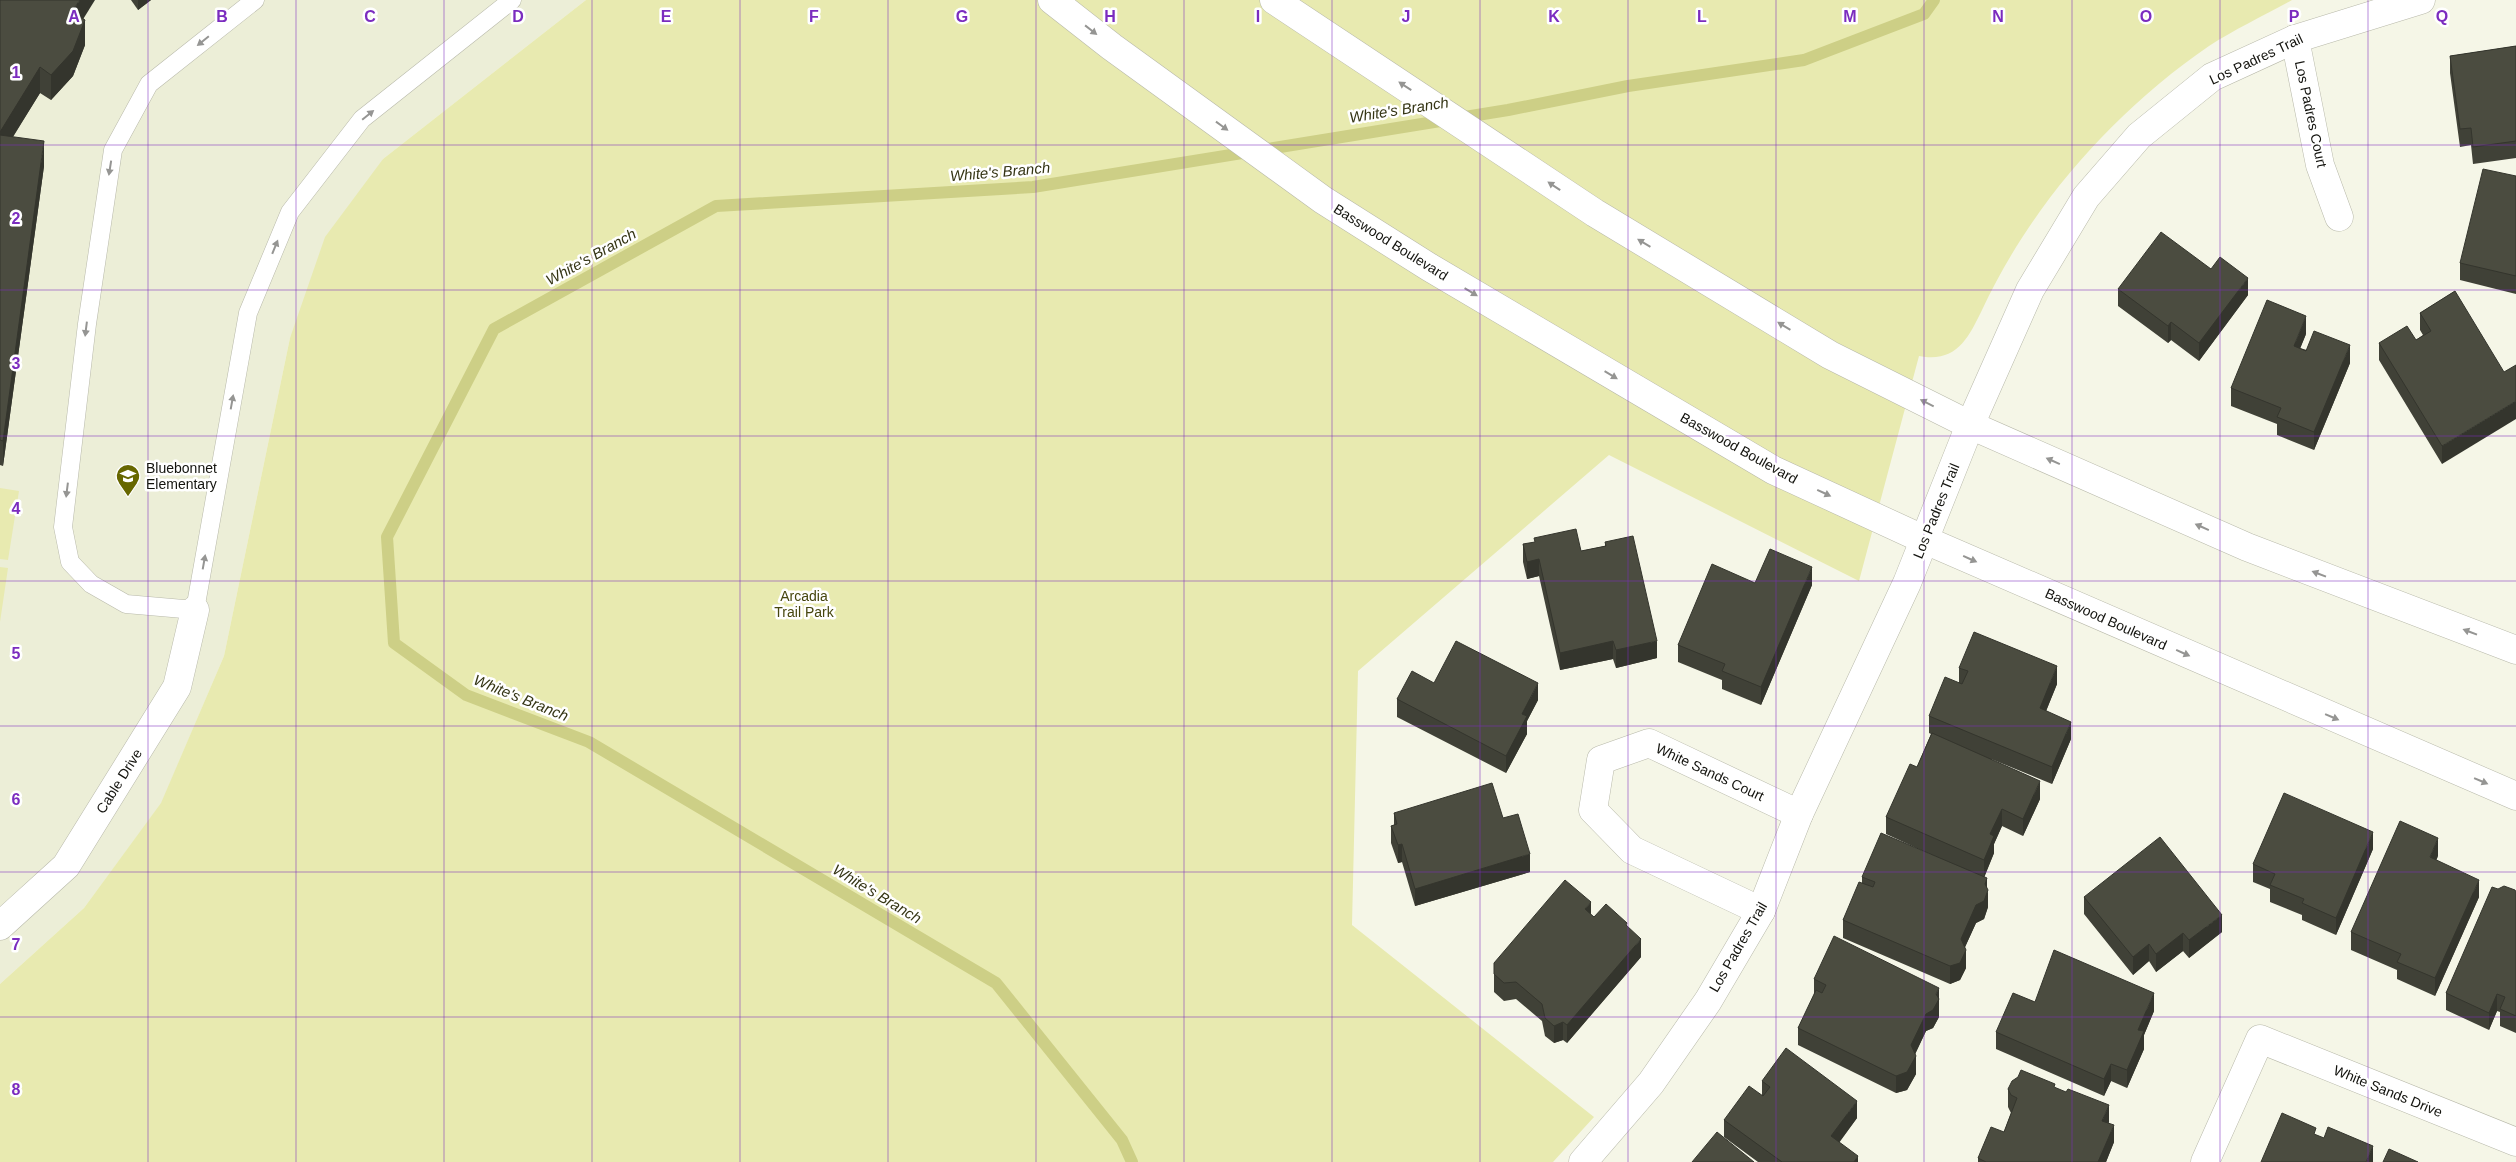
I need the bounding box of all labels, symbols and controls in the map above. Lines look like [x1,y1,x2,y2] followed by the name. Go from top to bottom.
[68,8,80,25] text: A
[216,8,228,25] text: B
[364,8,376,25] text: C
[512,8,524,25] text: D
[661,8,672,25] text: E
[809,8,819,25] text: F
[956,8,968,25] text: G
[1104,8,1116,25] text: H
[1256,8,1260,25] text: I
[1402,8,1410,25] text: J
[1548,8,1560,25] text: K
[1697,8,1707,25] text: L
[1843,8,1857,25] text: M
[1992,8,2004,25] text: N
[2140,8,2152,25] text: O
[2289,8,2300,25] text: P
[2436,8,2448,25] text: Q
[1084,25,1098,35] one-way arrow
[2207,30,2305,88] street label: Los Padres Trail
[197,36,210,47] one-way arrow
[2292,59,2330,169] street label: Los Padres Court
[12,64,21,81] text: 1
[1398,81,1411,91] one-way arrow
[1348,93,1450,126] water label: White's Branch
[361,109,374,120] one-way arrow
[1215,121,1229,131] one-way arrow
[949,159,1051,184] water label: White's Branch
[106,161,114,177] one-way arrow
[1548,181,1561,190] one-way arrow
[1331,200,1451,284] street label: Basswood Boulevard
[12,210,21,227] text: 2
[543,225,639,288] water label: White's Branch
[1638,238,1651,247] one-way arrow
[272,239,280,254] one-way arrow
[1465,287,1478,296] one-way arrow
[82,321,90,337] one-way arrow
[1777,322,1790,331] one-way arrow
[12,355,21,372] text: 3
[1605,370,1618,379] one-way arrow
[229,394,237,410] one-way arrow
[1920,399,1934,407] one-way arrow
[1678,409,1800,487] street label: Basswood Boulevard
[2046,457,2060,465] one-way arrow
[146,460,217,492] place label: Bluebonnet Elementary
[1910,461,1962,561] street label: Los Padres Trail
[115,463,141,497] school or university icon: Bluebonnet Elementary
[63,483,71,499] one-way arrow
[1817,490,1831,498] one-way arrow
[12,500,21,517] text: 4
[2195,522,2209,530] one-way arrow
[200,554,208,570] one-way arrow
[1963,556,1977,564] one-way arrow
[2311,570,2326,578] one-way arrow
[2043,585,2169,653] street label: Basswood Boulevard
[774,588,835,620] park label: Arcadia Trail Park
[2463,628,2478,636] one-way arrow
[12,645,21,662] text: 5
[2176,649,2190,657] one-way arrow
[471,671,571,724] water label: White's Branch
[2325,713,2339,721] one-way arrow
[1653,740,1767,804] street label: White Sands Court
[93,746,145,816] street label: Cable Drive
[2474,778,2489,786] one-way arrow
[12,791,21,808] text: 6
[830,860,925,927] water label: White's Branch
[1706,899,1770,995] street label: Los Padres Trail
[12,936,21,953] text: 7
[2331,1062,2445,1120] street label: White Sands Drive
[12,1081,21,1098] text: 8

